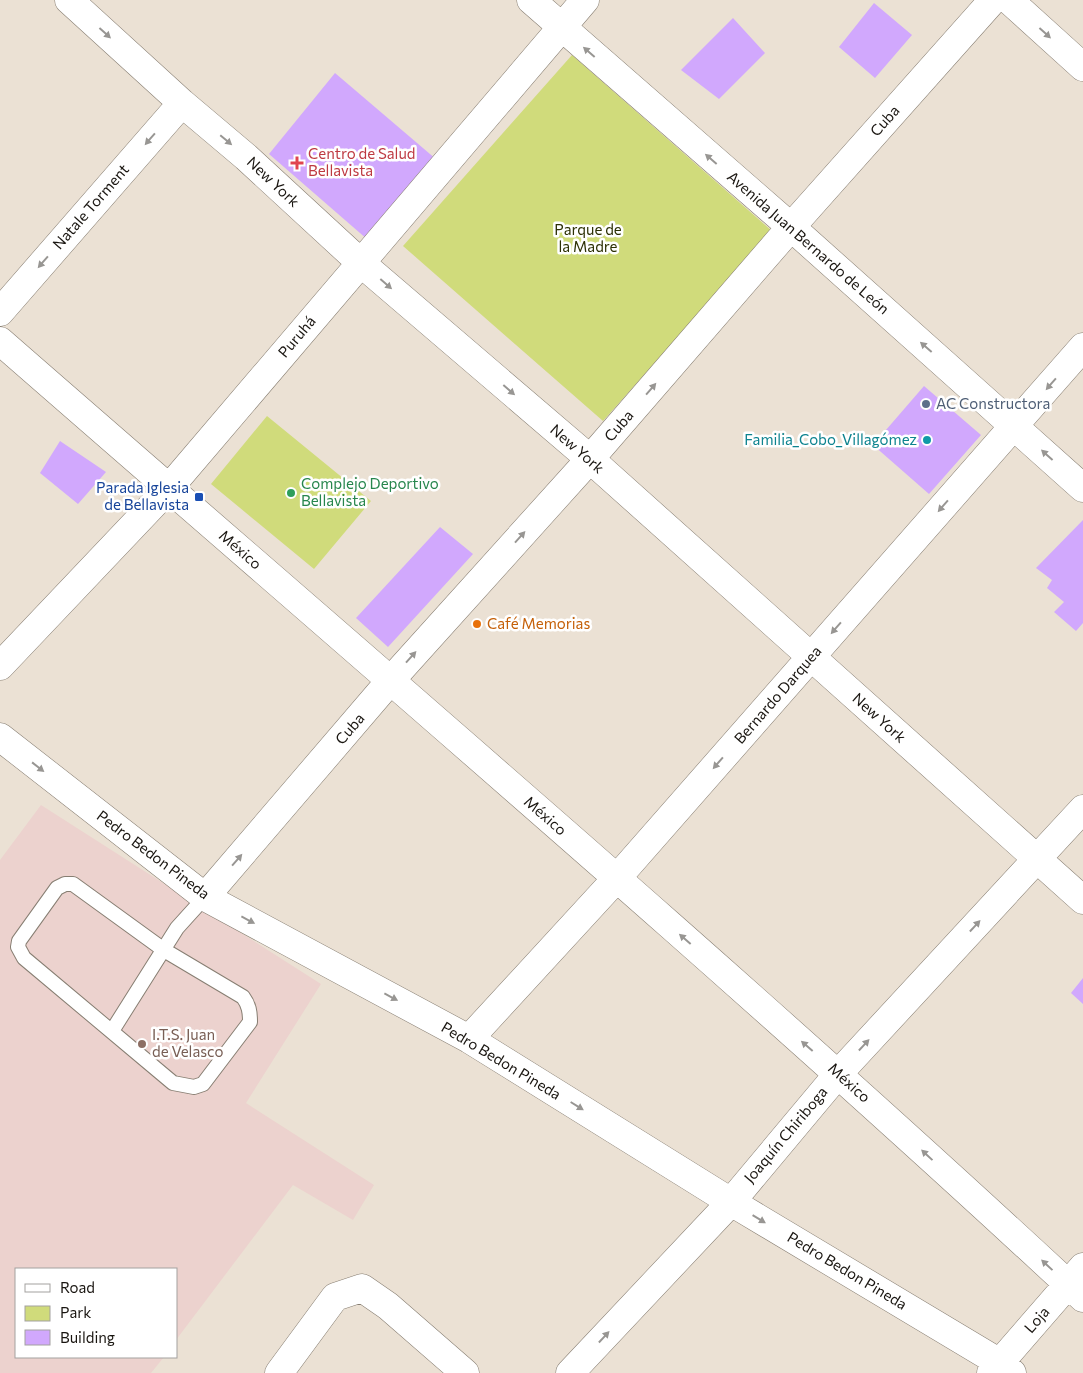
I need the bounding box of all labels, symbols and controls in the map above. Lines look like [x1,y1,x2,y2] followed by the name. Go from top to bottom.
[98,27,110,39] one-way arrow
[1039,27,1051,39] one-way arrow
[583,46,595,58] one-way arrow
[866,101,903,139] street label: Cuba
[144,133,155,146] one-way arrow
[220,135,233,146] one-way arrow
[308,144,415,179] place label: Centro de Salud Bellavista
[244,152,304,210] street label: New York
[705,153,718,164] one-way arrow
[290,156,304,170] marker: Centro de Salud Bellavista
[48,160,132,253] street label: Natale Torment
[724,167,893,318] street label: Avenida Juan Bernardo de León
[554,220,622,255] park label: Parque de la Madre
[37,256,49,268] one-way arrow
[379,279,392,290] one-way arrow
[274,312,319,361] street label: Puruhá
[919,341,932,352] one-way arrow
[1045,377,1057,389] one-way arrow
[645,383,657,395] one-way arrow
[503,385,516,396] one-way arrow
[936,394,1050,412] place label: AC Constructora
[920,398,932,410] marker: AC Constructora
[600,406,637,445] street label: Cuba
[547,420,608,476] street label: New York
[744,430,917,448] place label: Familia_Cobo_Villagómez
[921,434,933,446] marker: Familia_Cobo_Villagómez
[1041,449,1053,461] one-way arrow
[301,474,439,509] place label: Complejo Deportivo Bellavista
[96,478,189,513] place label: Parada Iglesia de Bellavista
[285,487,297,499] marker: Complejo Deportivo Bellavista
[193,491,205,503] marker: Parada Iglesia de Bellavista
[938,499,949,512] one-way arrow
[216,526,266,573] street label: México
[514,531,526,543] one-way arrow
[487,614,590,632] place label: Café Memorias
[471,618,483,630] marker: Café Memorias
[831,621,842,634] one-way arrow
[730,642,825,747] street label: Bernardo Darquea
[406,651,417,664] one-way arrow
[849,689,910,746] street label: New York
[331,709,368,748] street label: Cuba
[712,757,723,770] one-way arrow
[32,762,45,772] one-way arrow
[521,792,571,839] street label: México
[94,806,213,902] street label: Pedro Bedon Pineda
[231,854,242,866] one-way arrow
[241,916,256,924] one-way arrow
[969,921,981,933] one-way arrow
[679,933,692,944] one-way arrow
[384,993,399,1001] one-way arrow
[438,1017,565,1103] street label: Pedro Bedon Pineda
[152,1025,224,1060] place label: I.T.S. Juan de Velasco
[136,1038,148,1050] marker: I.T.S. Juan de Velasco
[802,1040,814,1052] one-way arrow
[858,1040,870,1052] one-way arrow
[825,1059,874,1106] street label: México
[740,1083,831,1186] street label: Joaquín Chiriboga
[570,1102,583,1111] one-way arrow
[922,1149,934,1161] one-way arrow
[753,1215,766,1224] one-way arrow
[784,1227,911,1313] street label: Pedro Bedon Pineda
[1042,1259,1054,1271] one-way arrow
[15,1268,178,1358] legend
[60,1278,95,1296] text: Road
[1020,1302,1053,1336] street label: Loja
[60,1303,91,1321] text: Park
[60,1328,115,1346] text: Building
[598,1332,610,1344] one-way arrow

